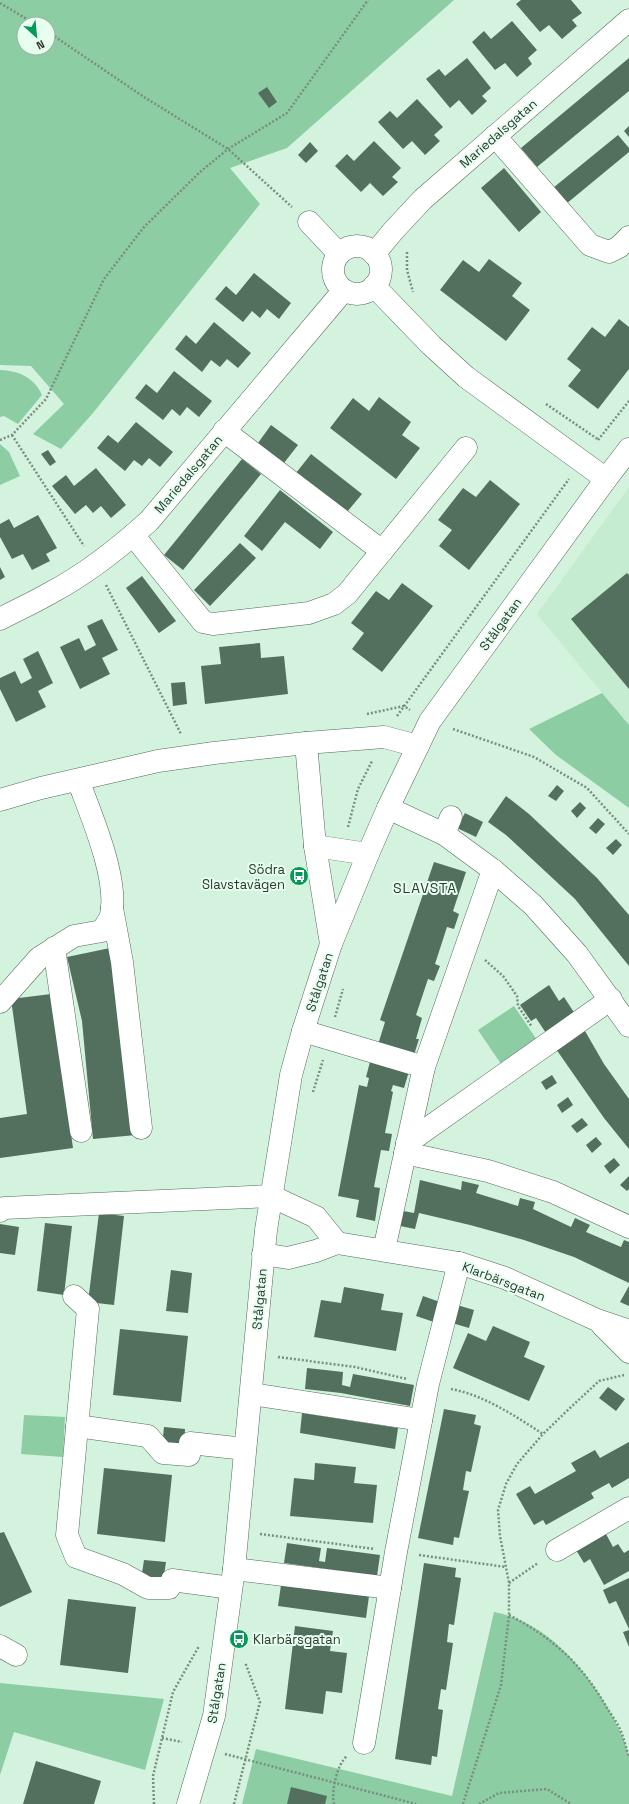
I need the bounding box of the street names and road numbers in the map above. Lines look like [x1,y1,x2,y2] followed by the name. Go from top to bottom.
[456,95,541,172] street label: Mariedalsgatan
[151,432,226,517] street label: Mariedalsgatan
[475,594,525,654] street label: Stålgatan
[302,950,337,1014] street label: Stålgatan
[460,1258,548,1305] street label: Klarbärsgatan
[248,1268,271,1330] street label: Stålgatan
[203,1661,230,1725] street label: Stålgatan

